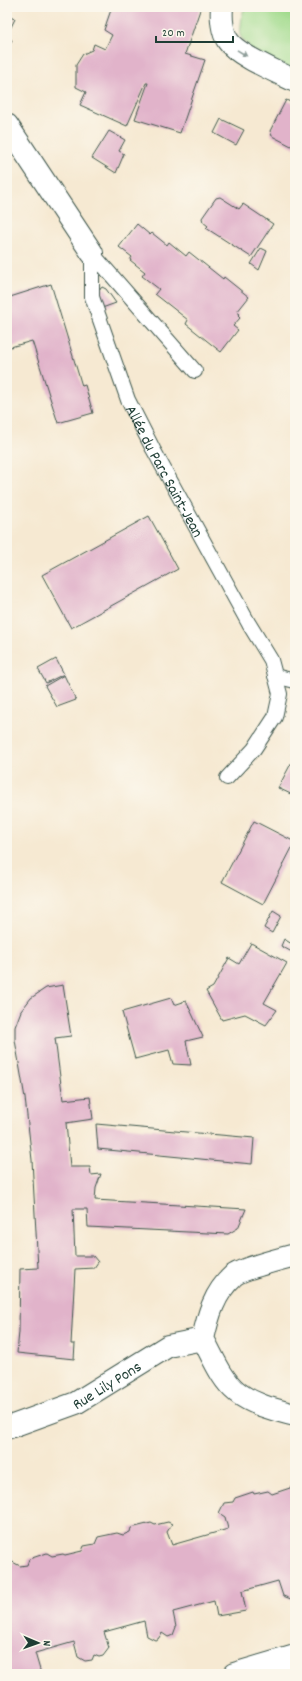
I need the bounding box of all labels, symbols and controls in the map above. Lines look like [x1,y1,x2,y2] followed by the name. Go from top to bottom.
[156,18,233,44] scale bar
[162,25,185,42] text: 20 m
[236,49,248,56] one-way arrow
[118,402,208,542] street label: Allée du Parc Saint-Jean
[69,1356,147,1417] street label: Rue Lily Pons
[18,1623,58,1663] north arrow
[38,1640,54,1647] text: N

